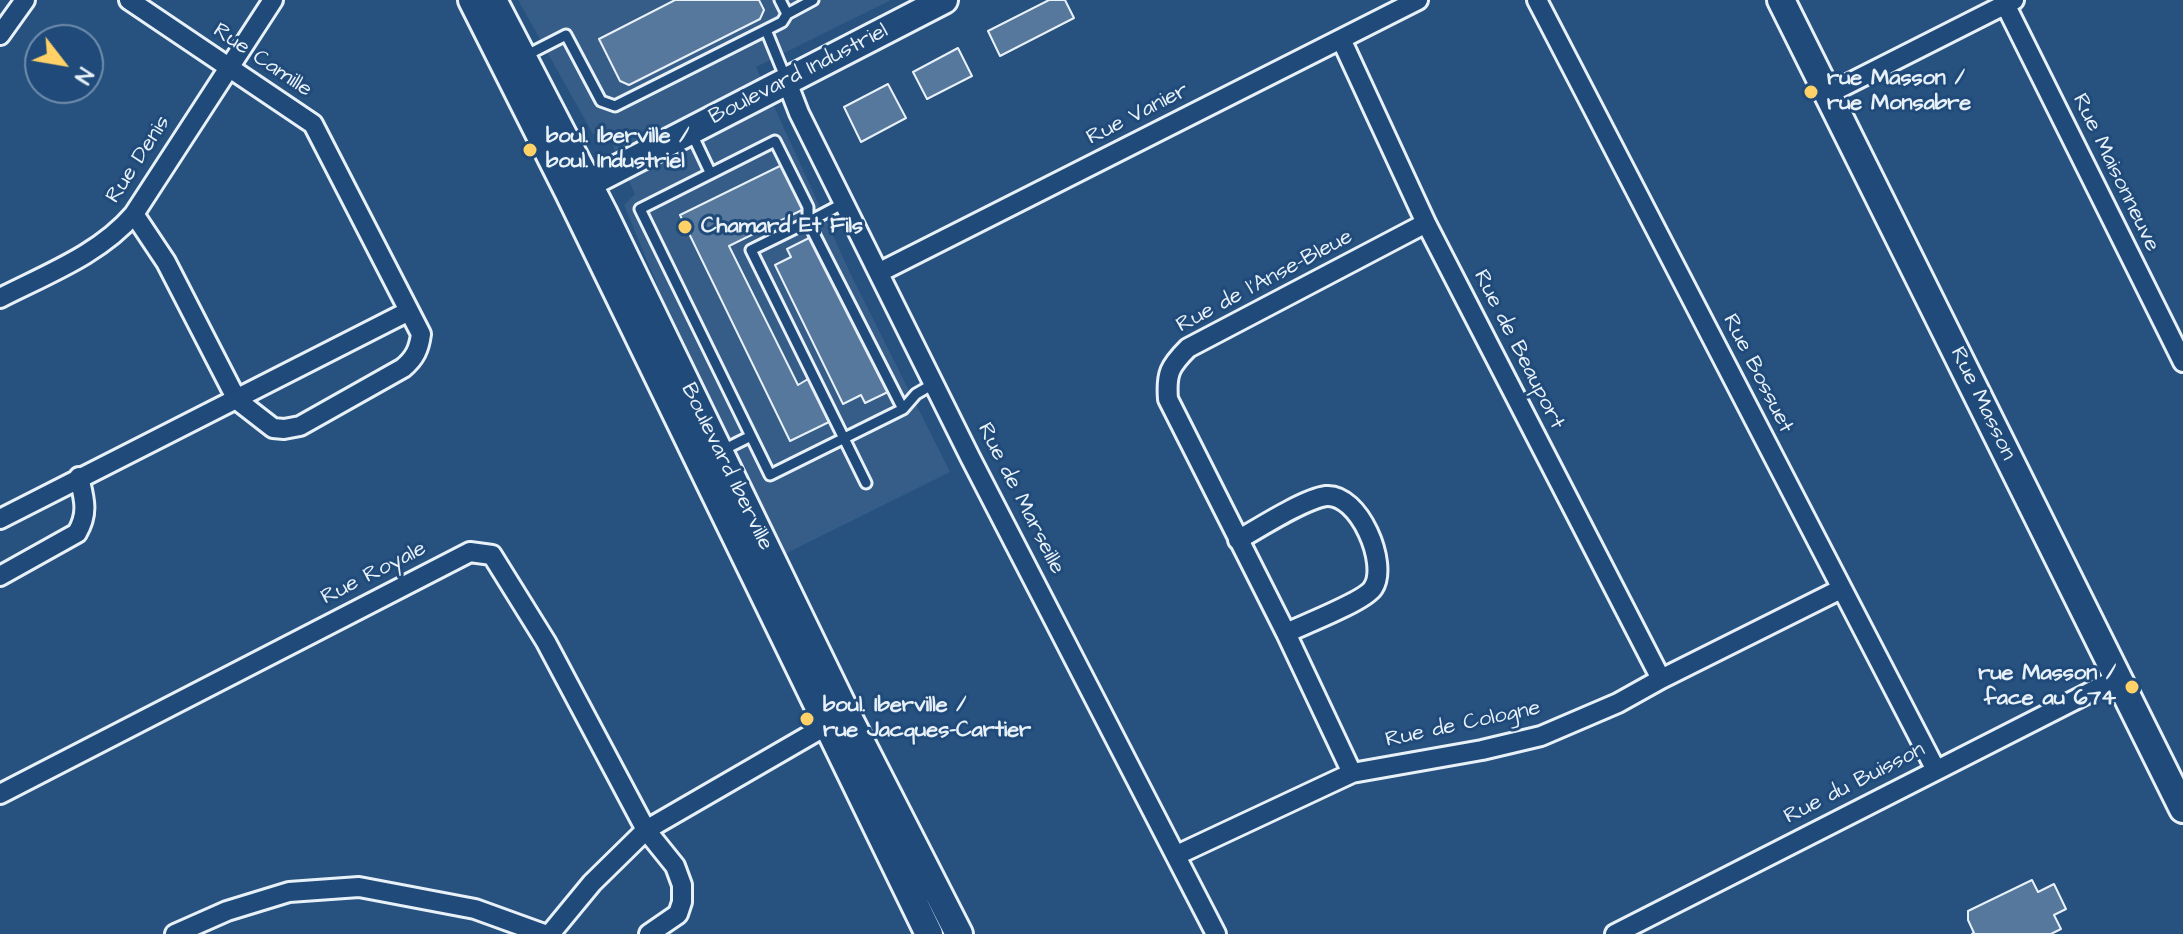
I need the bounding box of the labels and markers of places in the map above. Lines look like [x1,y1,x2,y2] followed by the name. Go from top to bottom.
[1827,66,1971,118] place label: rue Masson / rue Monsabre
[1802,83,1820,101] marker: rue Masson / rue Monsabre
[546,124,689,176] place label: boul. Iberville / boul. Industriel
[521,141,539,159] marker: boul. Iberville / boul. Industriel
[701,214,863,240] place label: Chamard Et Fils
[676,218,694,236] marker: Chamard Et Fils
[1978,661,2116,712] place label: rue Masson / face au 674
[2123,678,2141,696] marker: rue Masson / face au 674
[823,693,1031,744] place label: boul. Iberville / rue Jacques-Cartier
[798,710,816,728] marker: boul. Iberville / rue Jacques-Cartier

